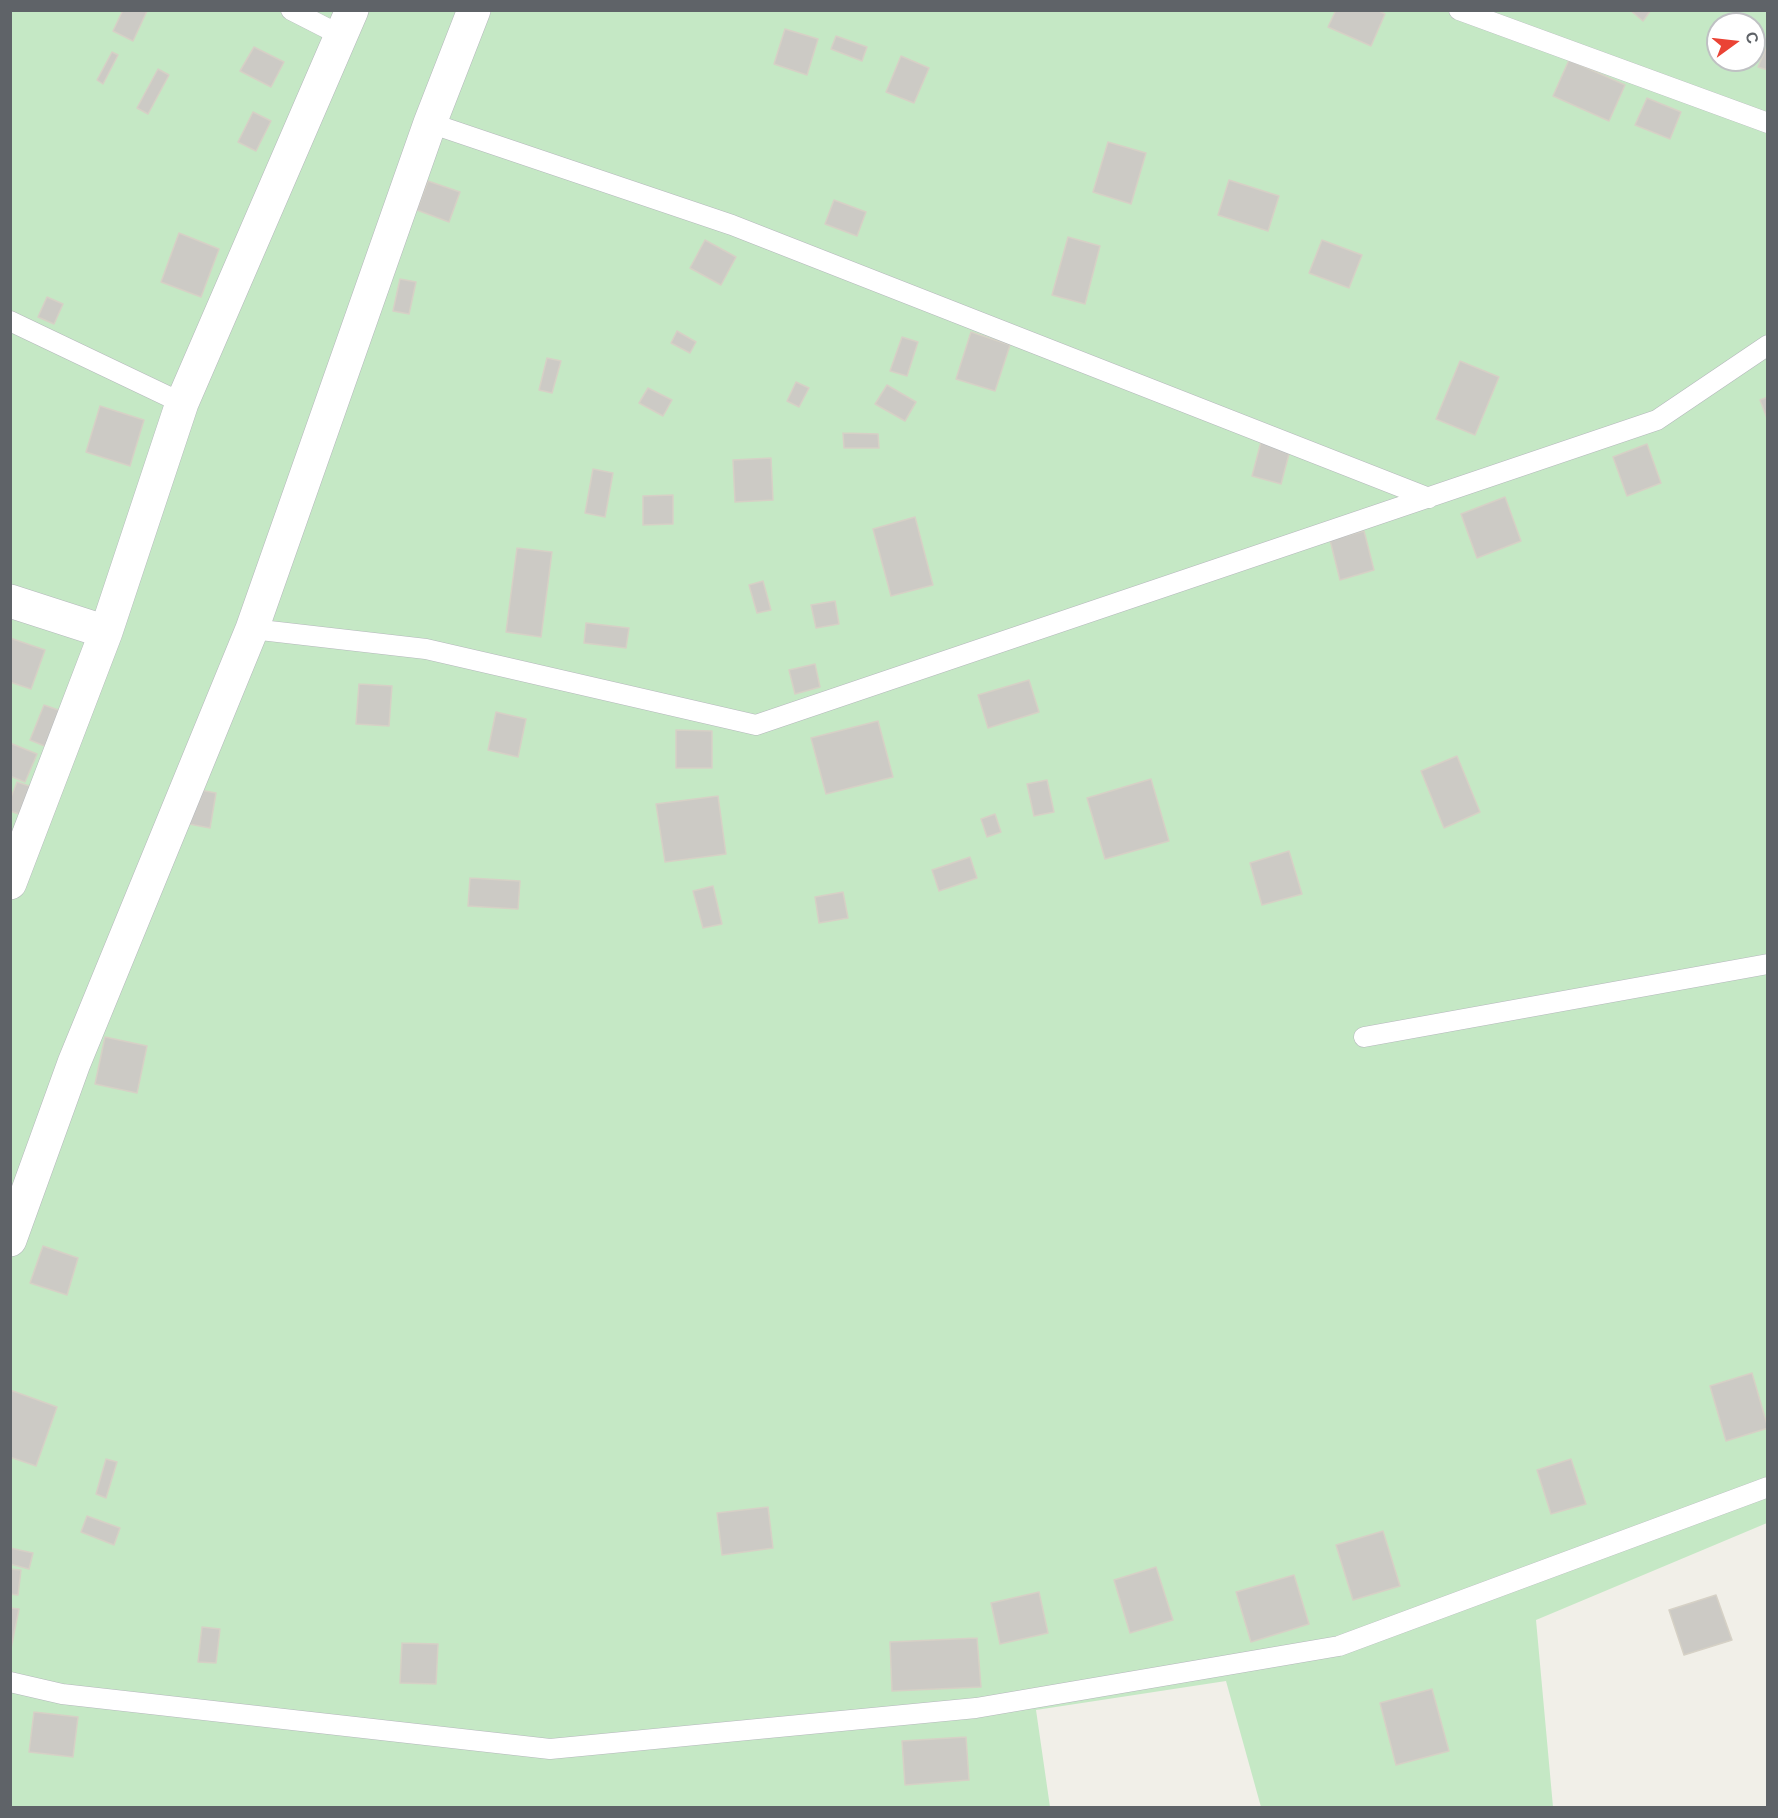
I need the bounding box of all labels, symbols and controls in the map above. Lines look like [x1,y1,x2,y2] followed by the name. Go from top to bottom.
[1706,12,1766,72] north arrow
[1742,30,1762,46] text: С

